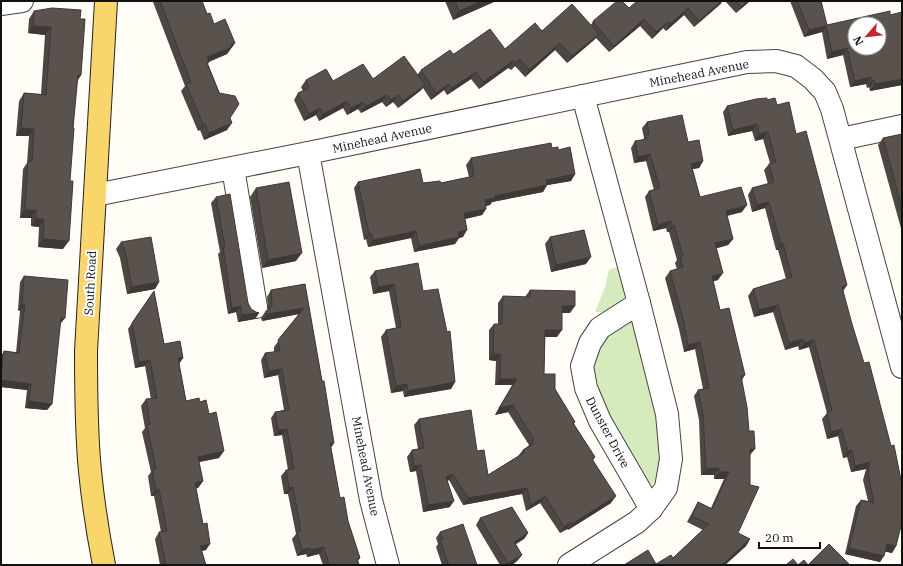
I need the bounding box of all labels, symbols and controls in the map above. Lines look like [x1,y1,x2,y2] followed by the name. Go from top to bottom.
[847,16,887,56] north arrow
[850,33,866,48] text: N
[648,56,750,90] street label: Minehead Avenue
[331,120,433,156] street label: Minehead Avenue
[81,250,99,316] street label: South Road
[583,394,633,470] street label: Dunster Drive
[349,415,383,517] street label: Minehead Avenue
[759,524,820,550] scale bar
[765,530,794,545] text: 20 m

